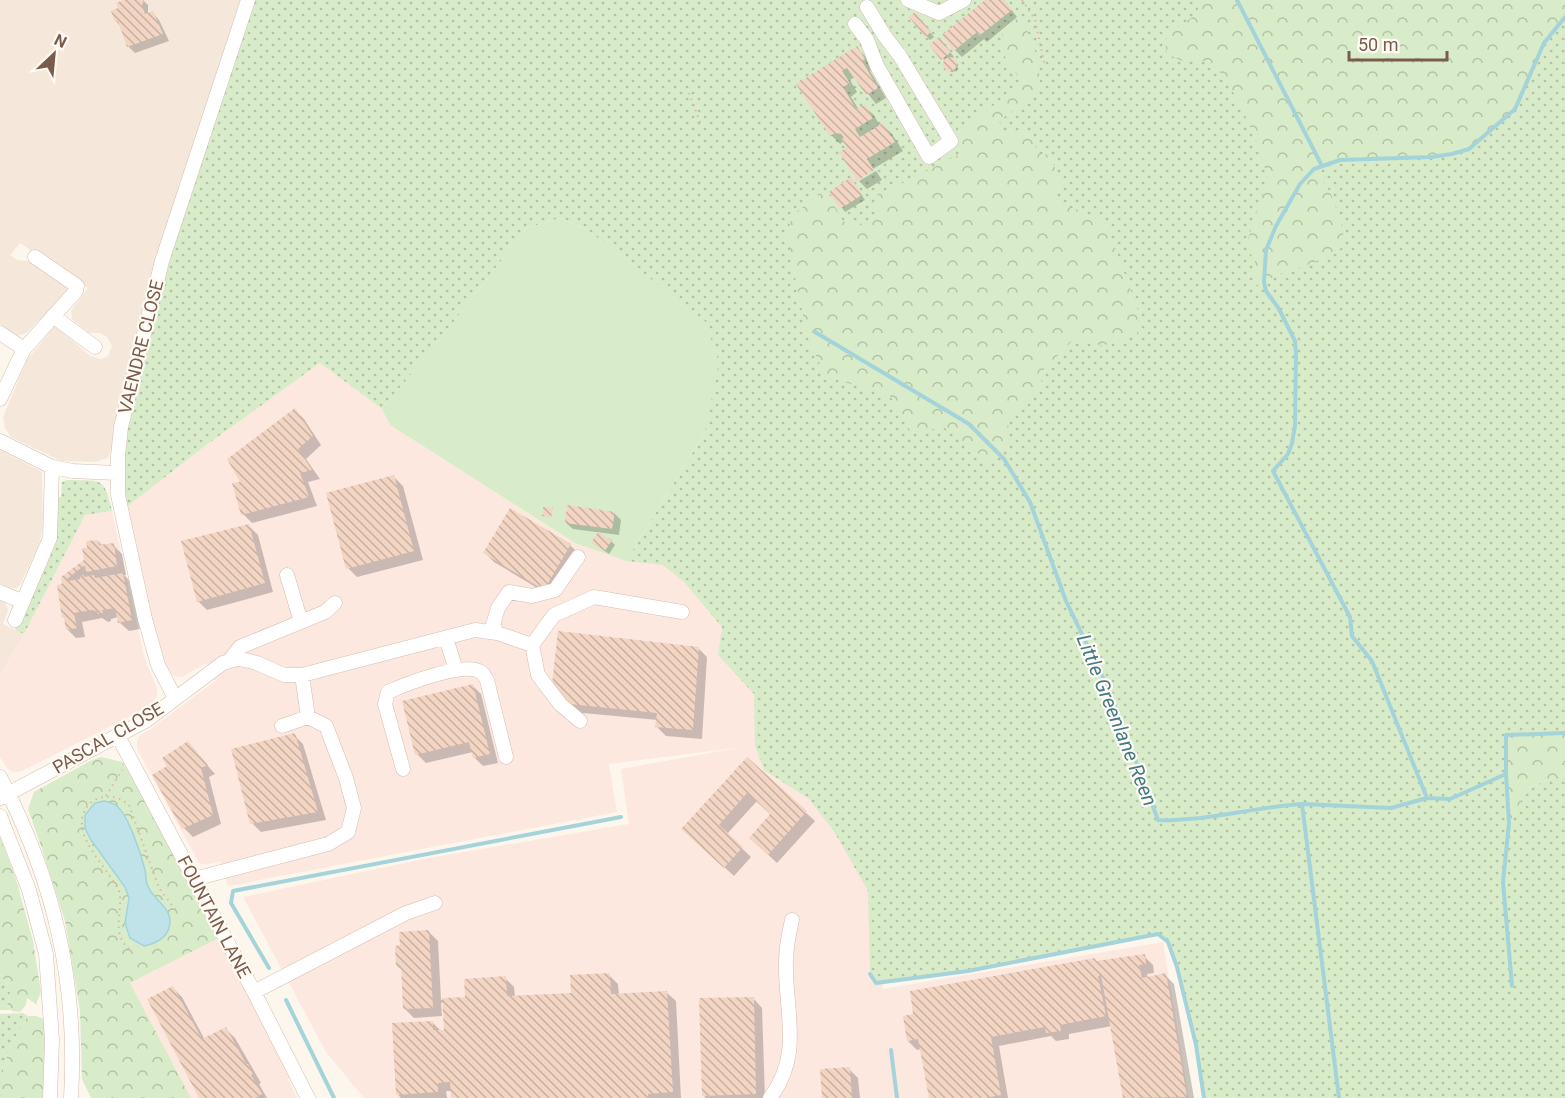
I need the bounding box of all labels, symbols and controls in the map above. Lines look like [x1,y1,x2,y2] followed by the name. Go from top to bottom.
[24,24,84,84] north arrow
[1349,24,1446,62] scale bar
[51,30,70,52] text: N
[1358,34,1398,55] text: 50 m
[114,278,167,416] street label: VAENDRE CLOSE
[1072,631,1162,809] water label: Little Greenlane Reen
[49,697,167,778] street label: PASCAL CLOSE
[173,852,255,981] street label: FOUNTAIN LANE

